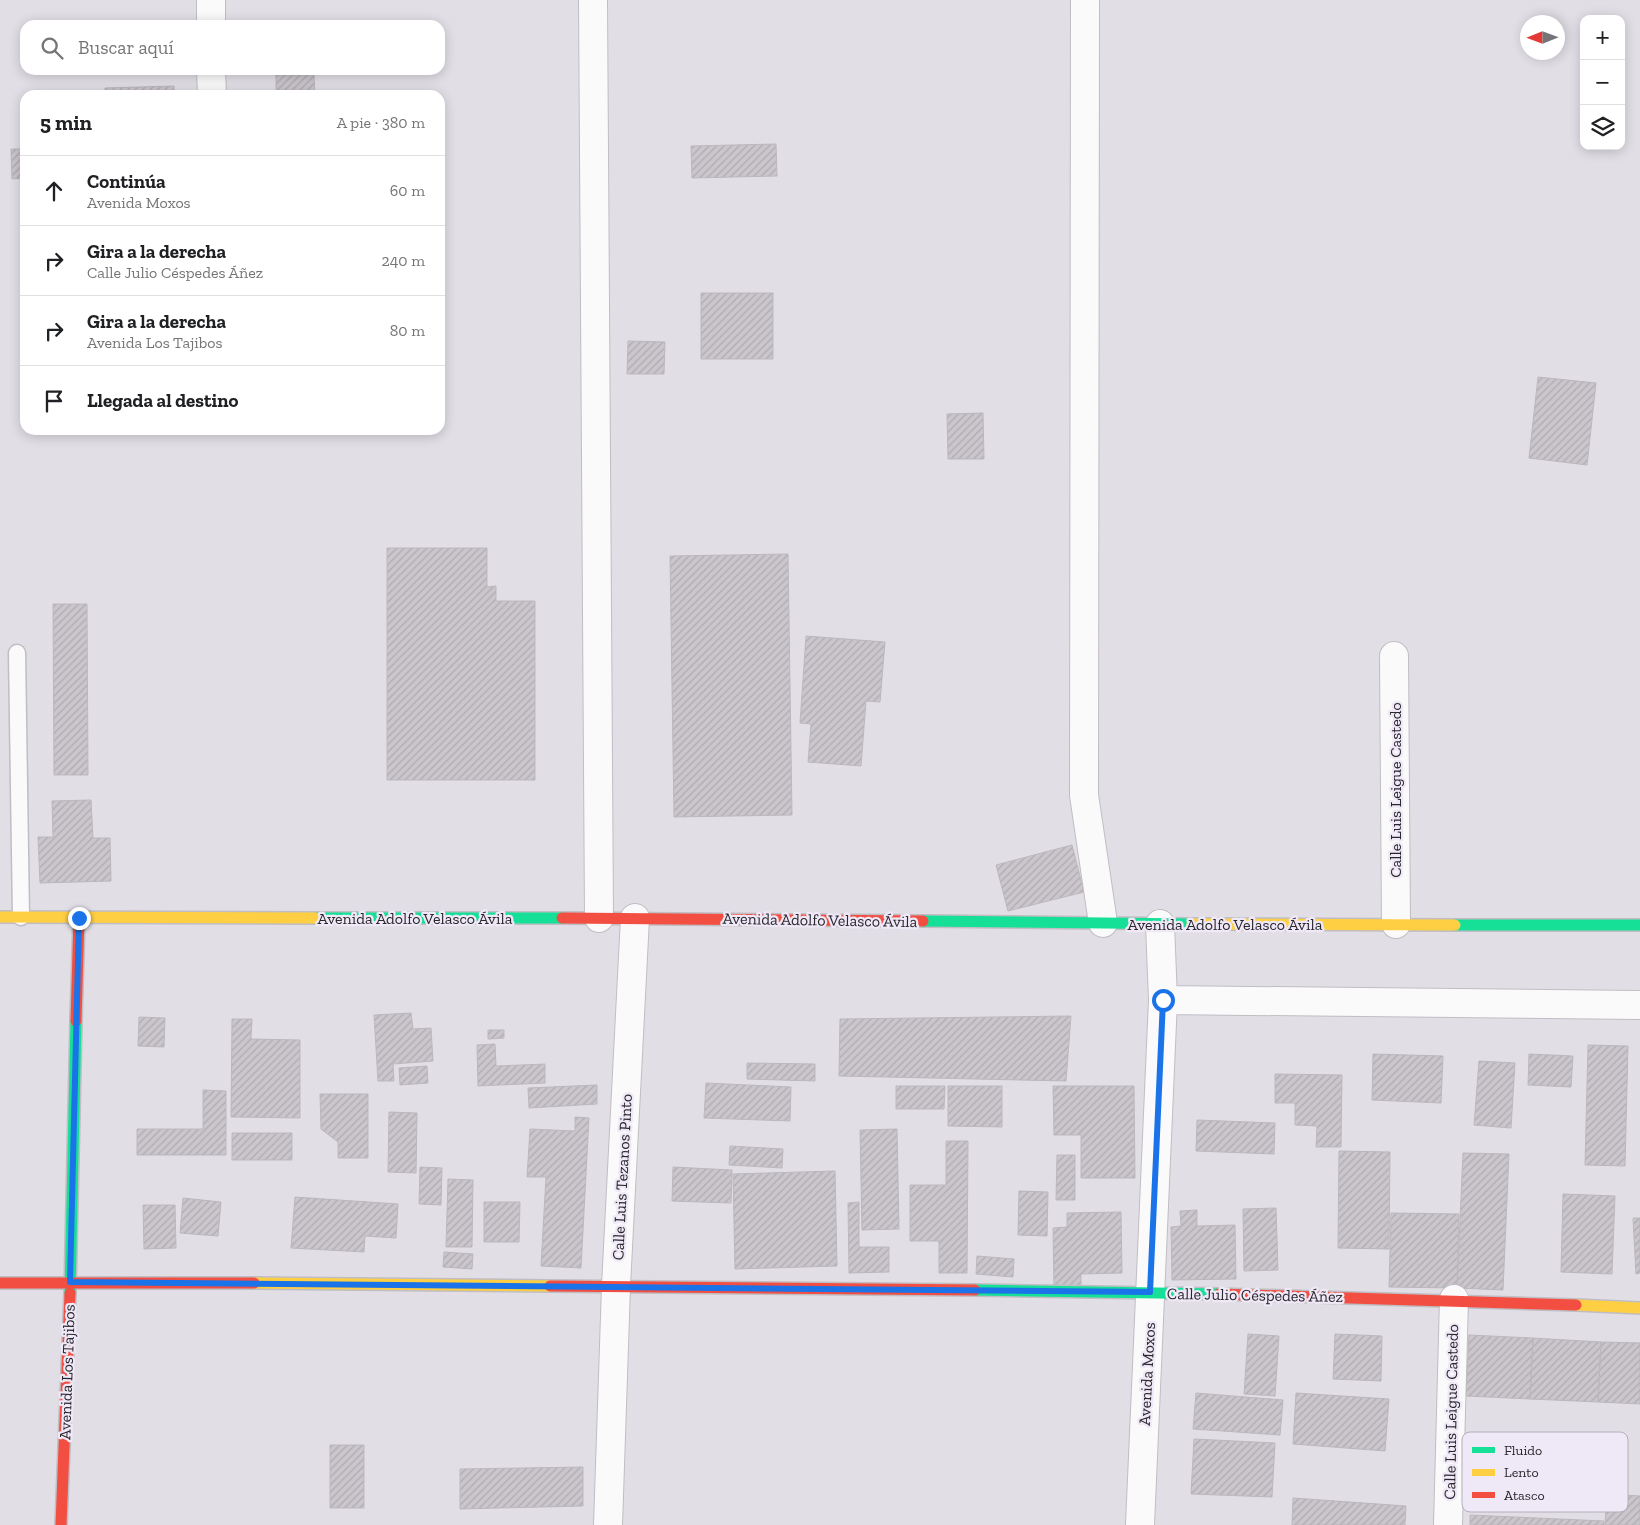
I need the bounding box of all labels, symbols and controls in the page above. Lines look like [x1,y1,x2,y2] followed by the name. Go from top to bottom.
[1520,15,1565,60] north arrow
[1580,15,1625,150] map controls
[1580,15,1625,60] button: +
[20,20,445,75] search box
[38,34,66,62] icon: search
[78,36,174,59] text: Buscar aquí
[1580,60,1625,105] button: −
[1580,105,1625,150] button: layers
[40,110,92,135] text: 5 min
[337,113,425,132] text: A pie · 380 m
[87,170,166,193] text: Continúa
[40,177,68,205] icon: ahead
[390,181,425,200] text: 60 m
[87,193,191,212] text: Avenida Moxos
[87,240,226,263] text: Gira a la derecha
[40,247,68,275] icon: right
[381,251,425,270] text: 240 m
[87,263,263,282] text: Calle Julio Céspedes Áñez
[87,310,226,333] text: Gira a la derecha
[40,317,68,345] icon: right
[390,321,425,340] text: 80 m
[87,333,223,352] text: Avenida Los Tajibos
[40,387,68,415] icon: arrive
[87,389,238,412] text: Llegada al destino
[1386,702,1405,878] street label: Calle Luis Leigue Castedo
[68,907,91,930] route end
[318,909,513,928] street label: Avenida Adolfo Velasco Ávila
[722,909,918,931] street label: Avenida Adolfo Velasco Ávila
[1128,915,1323,934] street label: Avenida Adolfo Velasco Ávila
[1152,989,1175,1012] route start
[608,1093,636,1261] street label: Calle Luis Tezanos Pinto
[1167,1284,1343,1306] street label: Calle Julio Céspedes Áñez
[55,1304,79,1440] street label: Avenida Los Tajibos
[1135,1322,1159,1426] street label: Avenida Moxos
[1440,1324,1462,1500] street label: Calle Luis Leigue Castedo
[1462,1432,1628,1512] legend
[1504,1442,1542,1459] text: Fluido
[1504,1464,1539,1481] text: Lento
[1504,1487,1545,1504] text: Atasco

